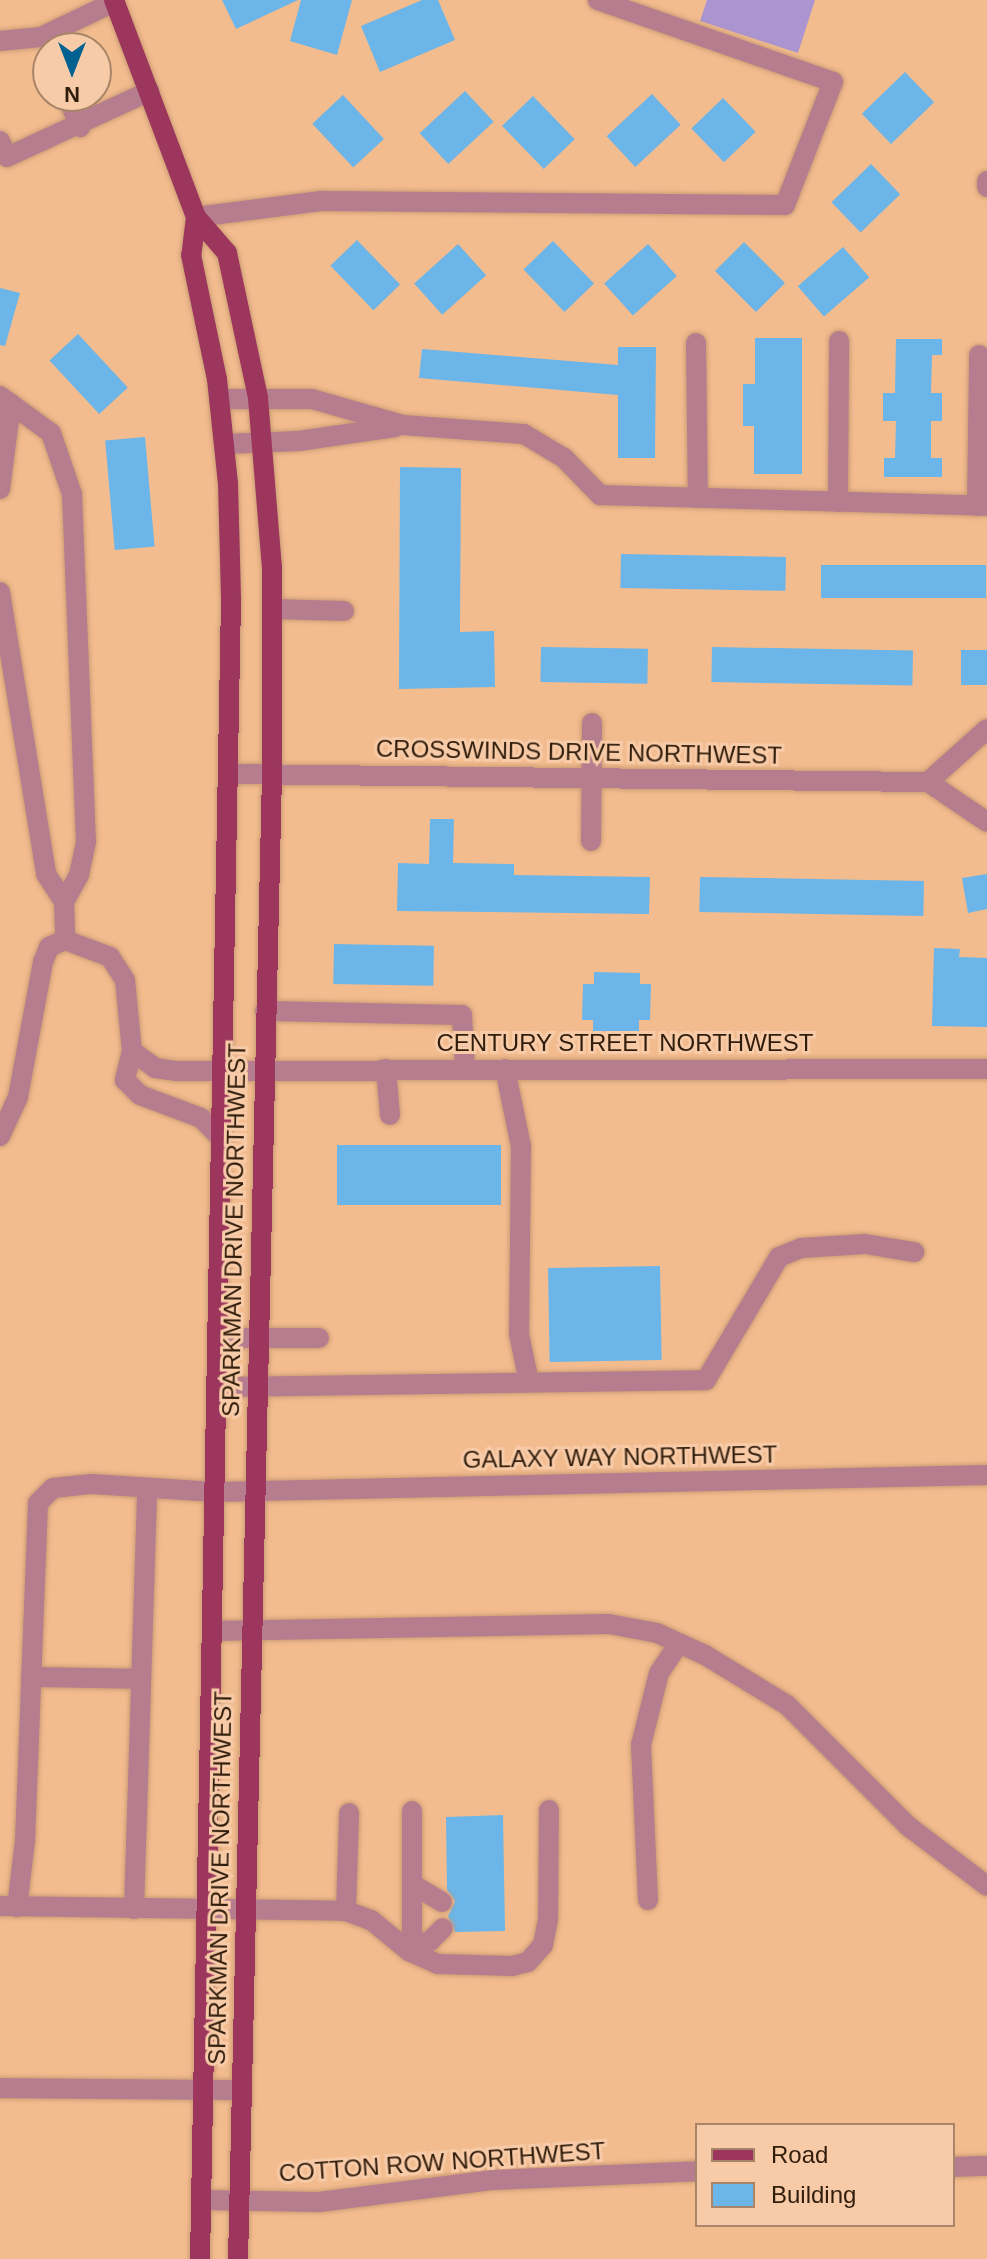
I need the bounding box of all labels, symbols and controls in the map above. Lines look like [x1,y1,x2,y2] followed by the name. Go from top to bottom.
[32,32,112,112] north arrow
[64,82,80,107] text: N
[376,734,782,770] street label: CROSSWINDS DRIVE NORTHWEST
[436,1029,814,1057] street label: CENTURY STREET NORTHWEST
[216,1043,252,1417] street label: SPARKMAN DRIVE NORTHWEST
[462,1440,778,1474] street label: GALAXY WAY NORTHWEST
[202,1691,238,2065] street label: SPARKMAN DRIVE NORTHWEST
[695,2123,955,2227] legend
[278,2136,606,2188] street label: COTTON ROW NORTHWEST
[771,2141,828,2168] text: Road
[771,2181,856,2208] text: Building

